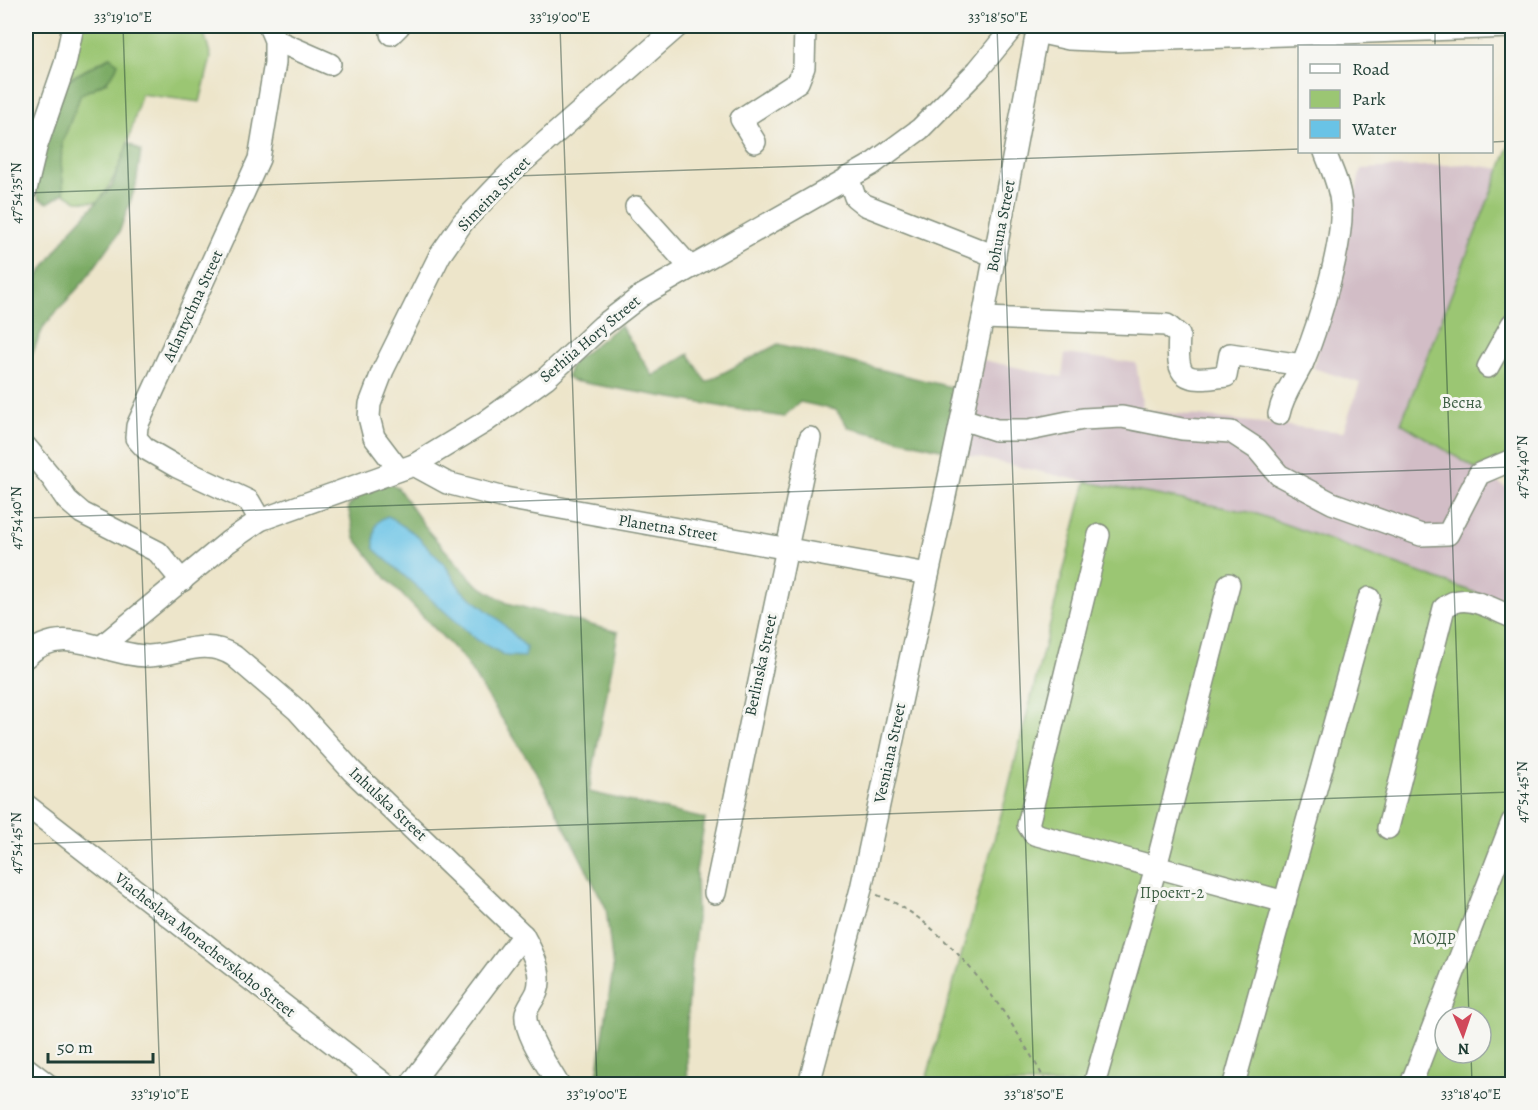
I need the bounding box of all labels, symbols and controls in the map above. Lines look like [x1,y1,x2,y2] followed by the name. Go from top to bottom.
[94,7,152,27] text: 33°19'10"E
[530,7,590,27] text: 33°19'00"E
[968,7,1028,27] text: 33°18'50"E
[1298,45,1493,153] legend
[1352,57,1390,81] text: Road
[1352,87,1386,111] text: Park
[1351,117,1397,141] text: Water
[453,152,535,236] street label: Simeina Street
[6,162,26,224] text: 47°54'35"N
[981,178,1021,274] street label: Bohuna Street
[157,247,229,366] street label: Atlantychna Street
[535,290,645,388] street label: Serhiia Hory Street
[1442,392,1483,414] park label: Весна
[1512,435,1532,499] text: 47°54'40"N
[6,486,26,550] text: 47°54'40"N
[617,509,719,547] street label: Planetna Street
[739,612,783,718] street label: Berlinska Street
[868,701,911,806] street label: Vesniana Street
[1512,761,1532,823] text: 47°54'45"N
[344,762,432,846] street label: Inhulska Street
[6,812,26,874] text: 47°54'45"N
[109,867,300,1023] street label: Viacheslava Morachevskoho Street
[1140,882,1205,904] park label: Проект-2
[1412,928,1456,950] park label: МОДР
[1433,1005,1493,1065] north arrow
[48,1026,153,1064] scale bar
[57,1035,93,1059] text: 50 m
[1457,1038,1470,1060] text: N
[131,1084,189,1104] text: 33°19'10"E
[567,1084,627,1104] text: 33°19'00"E
[1004,1084,1064,1104] text: 33°18'50"E
[1441,1084,1501,1104] text: 33°18'40"E

